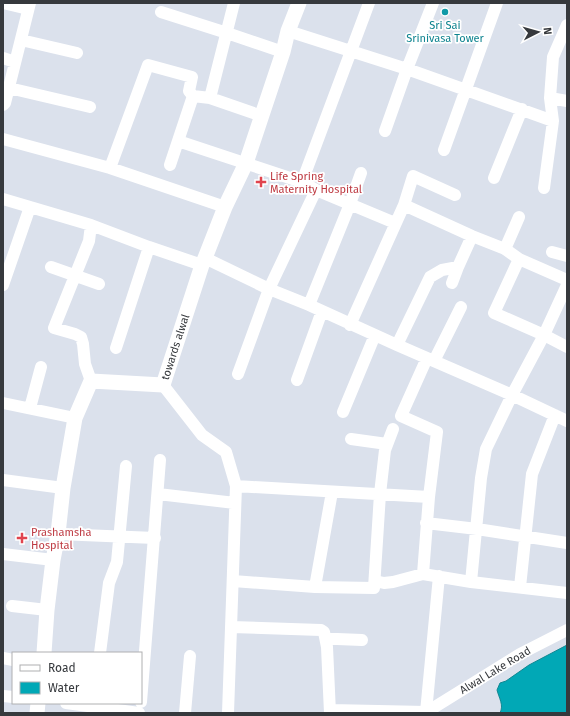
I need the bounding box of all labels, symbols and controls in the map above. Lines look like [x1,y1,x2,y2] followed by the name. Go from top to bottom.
[440,7,450,17] marker: Sri Sai Srinivasa Tower
[518,12,558,52] north arrow
[406,19,485,45] place label: Sri Sai Srinivasa Tower
[541,27,554,35] text: N
[270,170,362,196] place label: Life Spring Maternity Hospital
[255,176,267,188] marker: Life Spring Maternity Hospital
[159,313,192,382] street label: towards alwal
[31,526,91,552] place label: Prashamsha Hospital
[16,532,28,544] marker: Prashamsha Hospital
[457,644,533,697] street label: Alwal Lake Road
[12,652,142,704] legend
[48,661,76,675] text: Road
[48,681,80,695] text: Water

